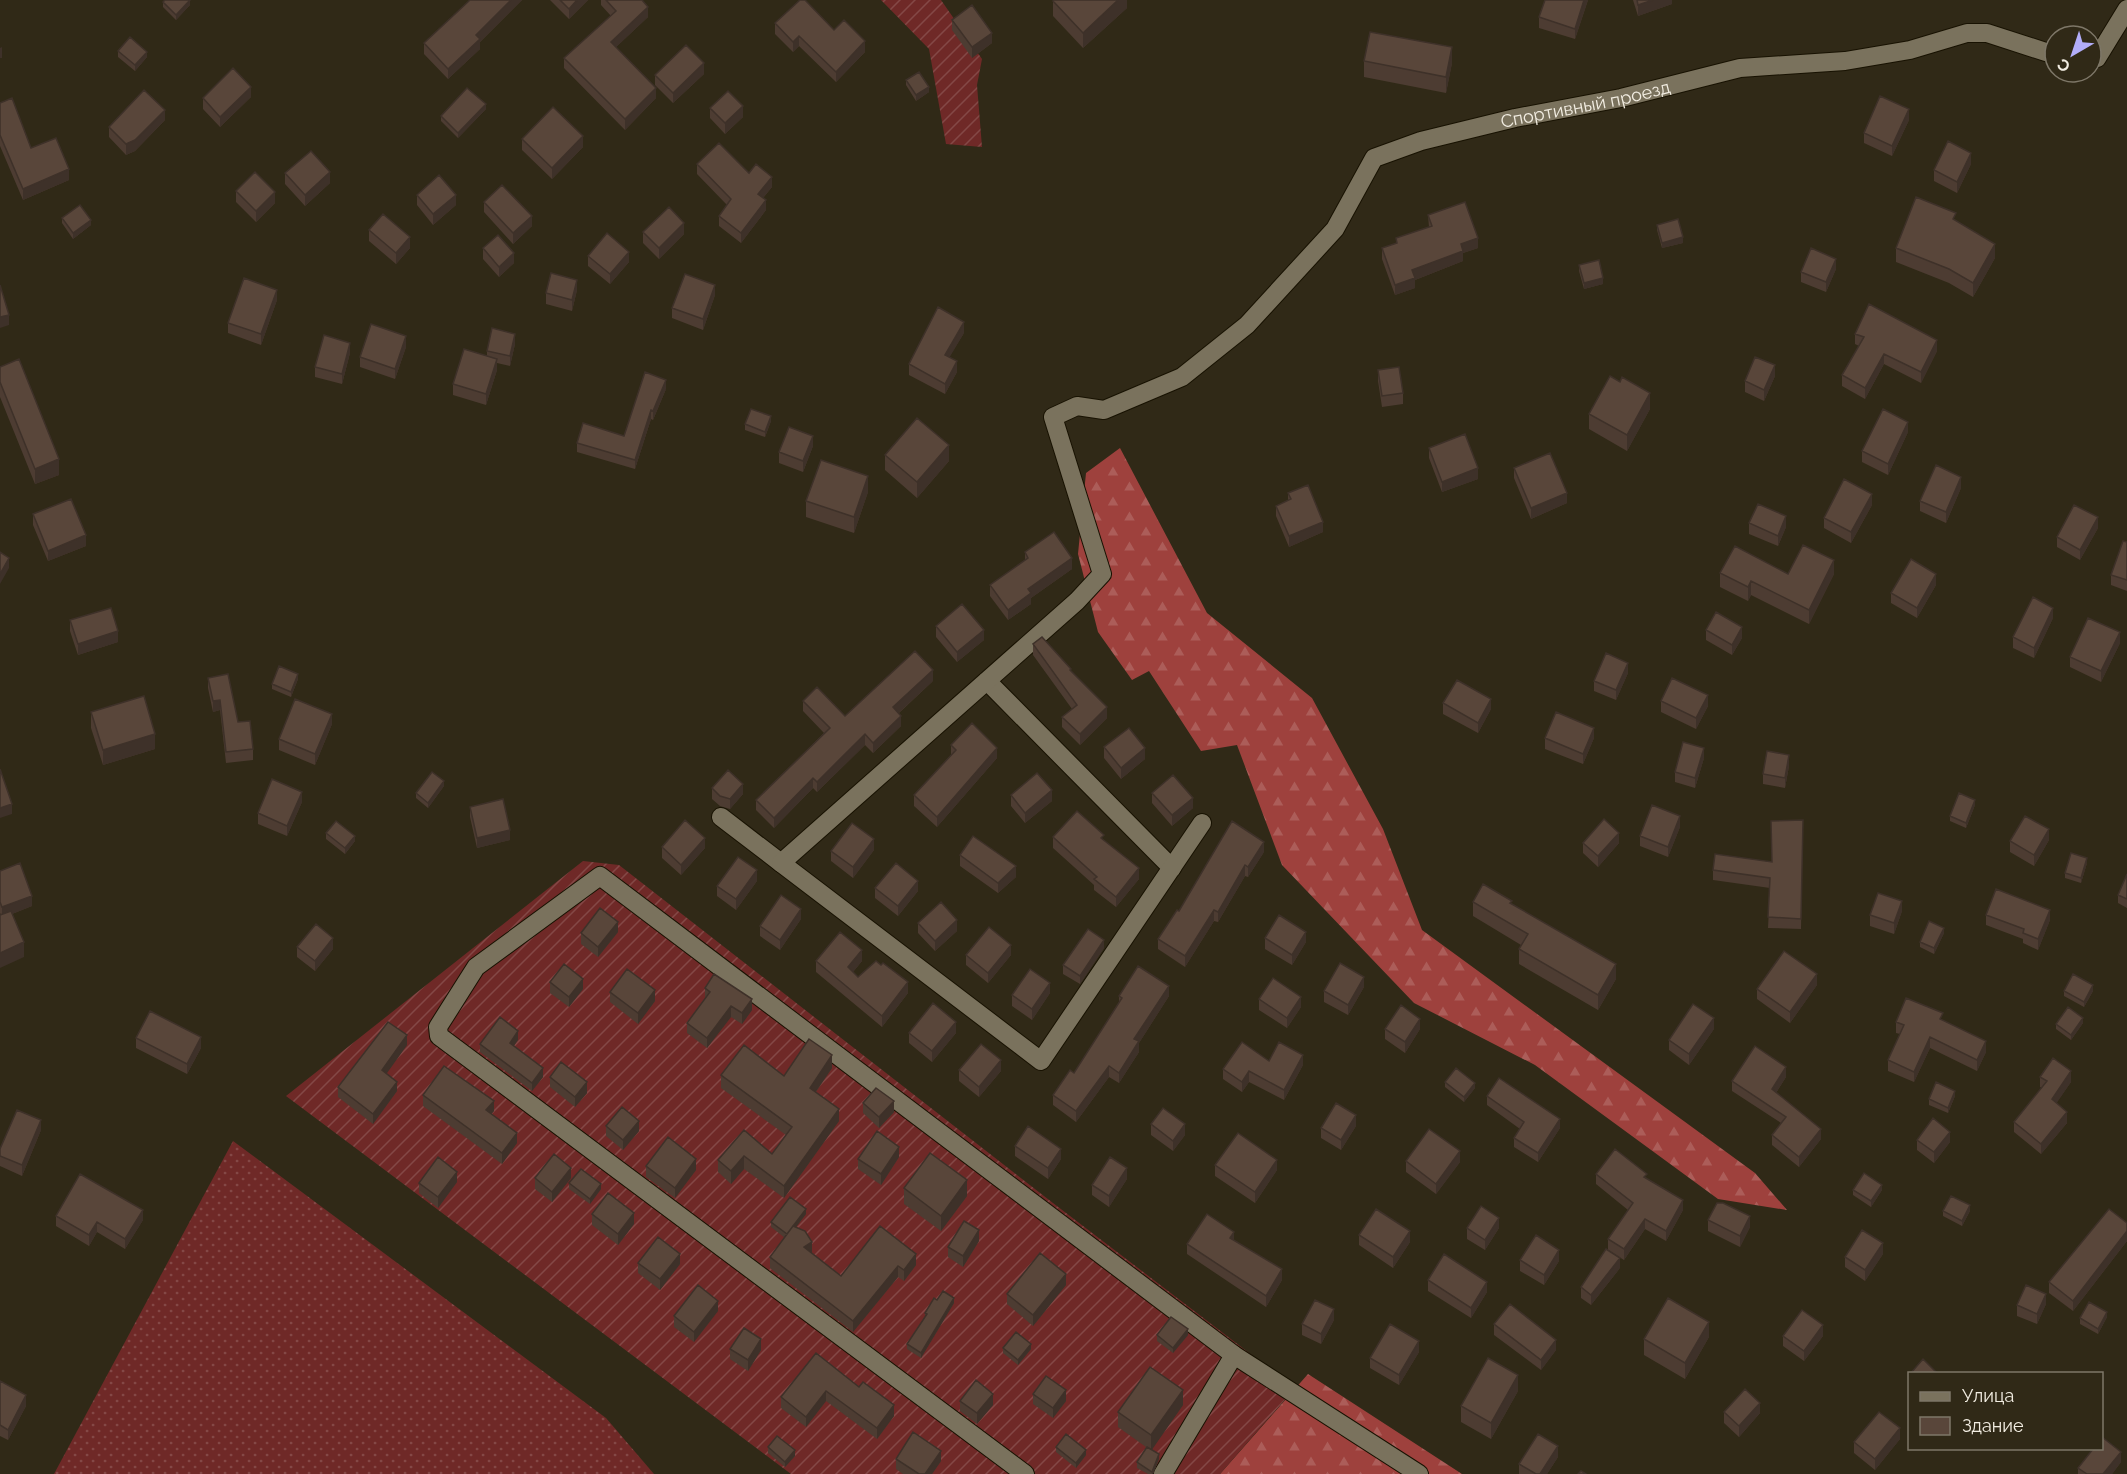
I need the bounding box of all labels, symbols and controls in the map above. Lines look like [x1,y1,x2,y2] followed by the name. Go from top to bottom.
[2043,24,2103,84] north arrow
[2054,54,2074,76] text: С
[1498,76,1672,132] street label: Спортивный проезд
[1908,1372,2103,1450] legend
[1962,1385,2014,1406] text: Улица
[1962,1415,2024,1436] text: Здание

